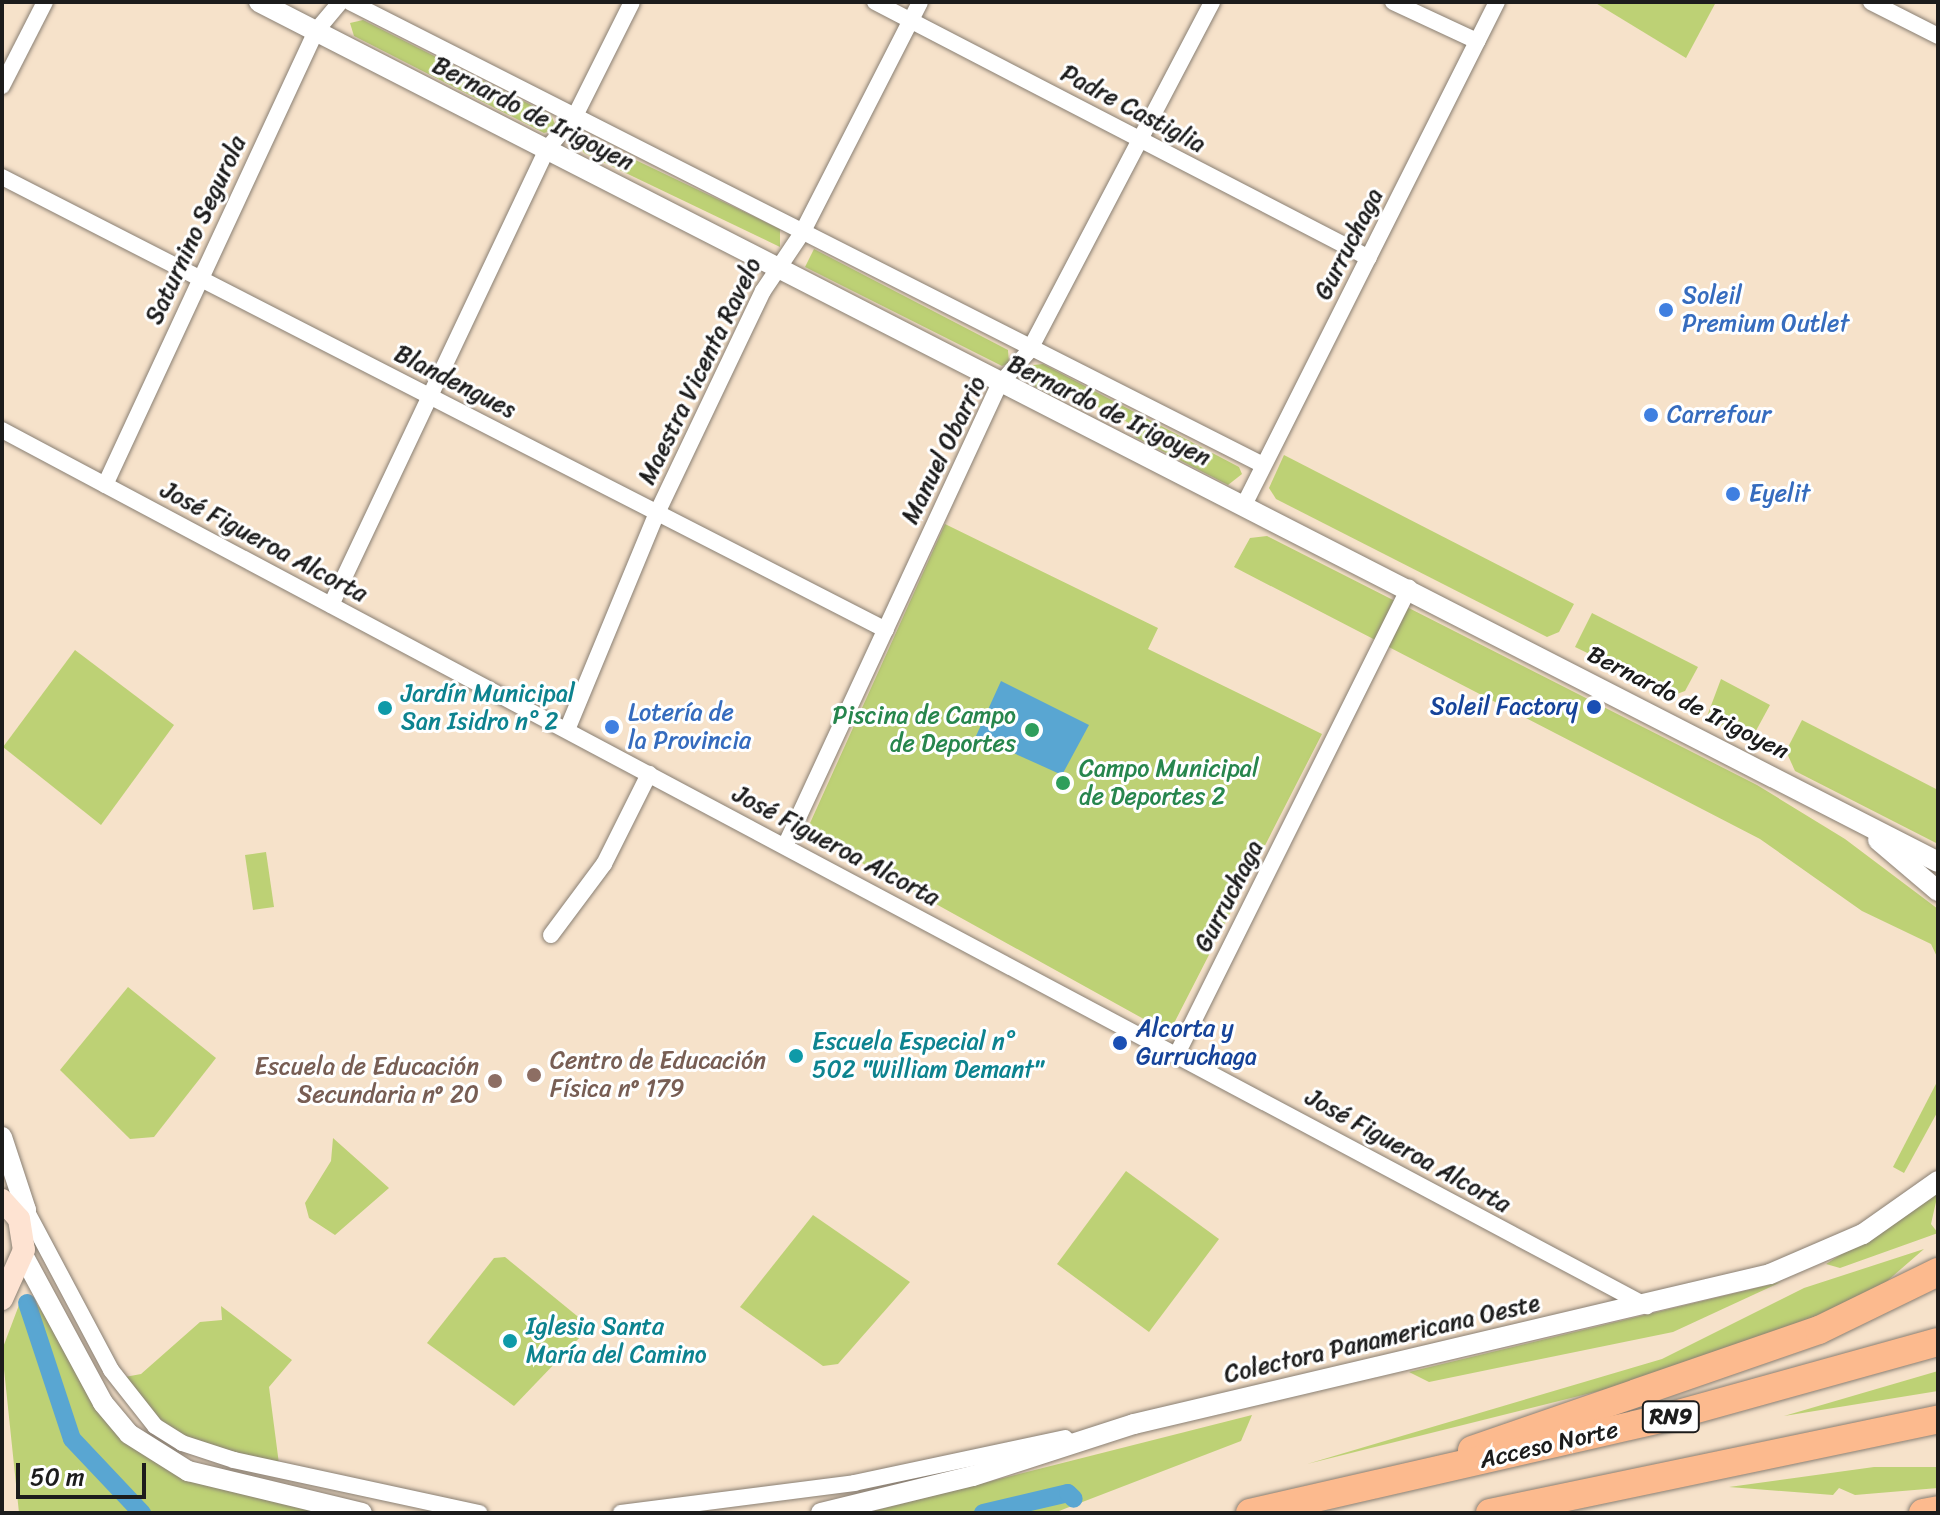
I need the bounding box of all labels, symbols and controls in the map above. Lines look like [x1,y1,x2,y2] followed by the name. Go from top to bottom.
[428,51,638,177] street label: Bernardo de Irigoyen
[1055,59,1211,159] street label: Padre Castiglia
[140,131,252,329] street label: Saturnino Segurola
[1309,183,1389,305] street label: Gurruchaga
[633,253,767,489] street label: Maestra Vicenta Ravelo
[1682,282,1849,338] place label: Soleil Premium Outlet
[1657,301,1675,319] marker: Soleil Premium Outlet
[390,339,520,425] street label: Blandengues
[1003,350,1215,472] street label: Bernardo de Irigoyen
[896,371,992,529] street label: Manuel Obarrio
[1667,401,1771,429] place label: Carrefour
[1642,406,1660,424] marker: Carrefour
[156,476,372,608] street label: José Figueroa Alcorta
[1749,480,1810,508] place label: Eyelit
[1724,485,1742,503] marker: Eyelit
[1583,640,1793,766] street label: Bernardo de Irigoyen
[401,680,575,736] place label: Jardín Municipal San Isidro n° 2
[1430,693,1578,721] place label: Soleil Factory
[1585,698,1603,716] marker: Soleil Factory
[376,699,394,717] marker: Jardín Municipal San Isidro n° 2
[628,699,751,755] place label: Lotería de la Provincia
[832,702,1016,758] place label: Piscina de Campo de Deportes
[603,718,621,736] marker: Lotería de la Provincia
[1023,721,1041,739] marker: Piscina de Campo de Deportes
[1079,755,1258,811] place label: Campo Municipal de Deportes 2
[1054,774,1072,792] marker: Campo Municipal de Deportes 2
[728,780,944,912] street label: José Figueroa Alcorta
[1189,835,1269,957] street label: Gurruchaga
[1136,1015,1257,1071] place label: Alcorta y Gurruchaga
[812,1028,1044,1084] place label: Escuela Especial n° 502 "William Demant"
[1111,1034,1129,1052] marker: Alcorta y Gurruchaga
[550,1047,767,1103] place label: Centro de Educación Física nº 179
[787,1047,805,1065] marker: Escuela Especial n° 502 "William Demant"
[255,1053,479,1109] place label: Escuela de Educación Secundaria nº 20
[525,1066,543,1084] marker: Centro de Educación Física nº 179
[486,1072,504,1090] marker: Escuela de Educación Secundaria nº 20
[1301,1083,1515,1219] street label: José Figueroa Alcorta
[1221,1289,1543,1389] street label: Colectora Panamericana Oeste
[526,1313,707,1369] place label: Iglesia Santa María del Camino
[501,1332,519,1350] marker: Iglesia Santa María del Camino
[1641,1399,1701,1435] road number: RN9
[1477,1415,1621,1475] street label: Acceso Norte
[20,1447,150,1497] scale bar
[30,1456,85,1498] text: 50 m

